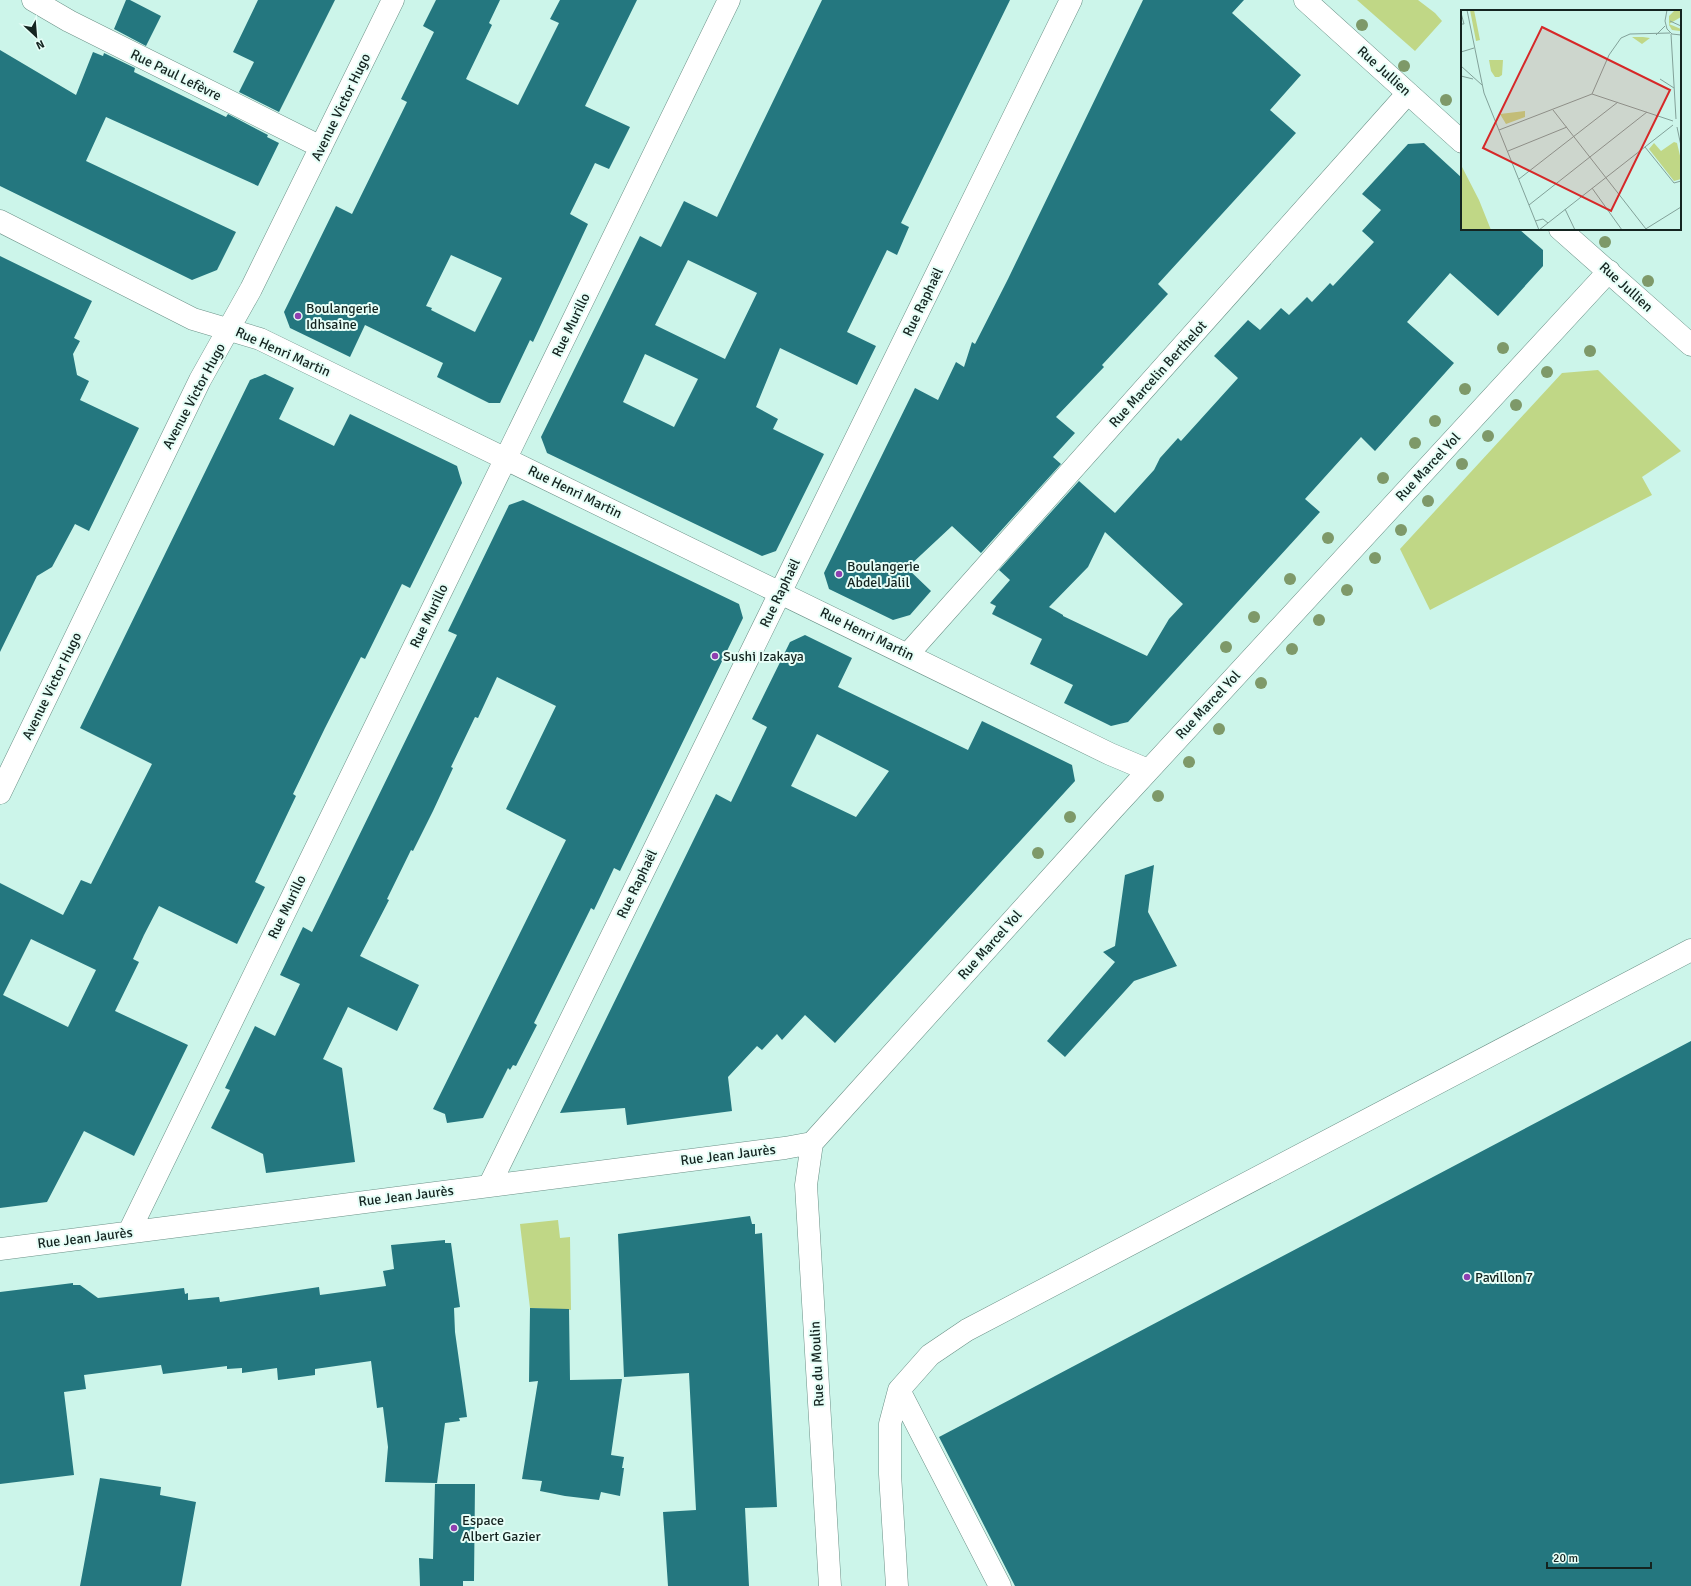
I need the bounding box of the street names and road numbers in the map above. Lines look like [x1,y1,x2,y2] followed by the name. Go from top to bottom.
[1354,43,1414,99] street label: Rue Jullien
[128,46,224,104] street label: Rue Paul Lefèvre
[308,51,374,163] street label: Avenue Victor Hugo
[1596,259,1656,315] street label: Rue Jullien
[899,265,947,339] street label: Rue Raphaël
[548,290,594,360] street label: Rue Murillo
[1106,317,1210,431] street label: Rue Marcelin Berthelot
[233,323,333,381] street label: Rue Henri Martin
[159,340,229,452] street label: Avenue Victor Hugo
[1392,429,1464,505] street label: Rue Marcel Yol
[525,462,625,522] street label: Rue Henri Martin
[756,556,804,630] street label: Rue Raphaël
[406,581,452,651] street label: Rue Murillo
[817,604,917,664] street label: Rue Henri Martin
[19,630,85,742] street label: Avenue Victor Hugo
[1172,667,1244,743] street label: Rue Marcel Yol
[613,847,661,921] street label: Rue Raphaël
[264,872,310,942] street label: Rue Murillo
[954,907,1026,983] street label: Rue Marcel Yol
[680,1141,776,1169] street label: Rue Jean Jaurès
[358,1182,454,1210] street label: Rue Jean Jaurès
[37,1224,133,1252] street label: Rue Jean Jaurès
[806,1321,828,1407] street label: Rue du Moulin

